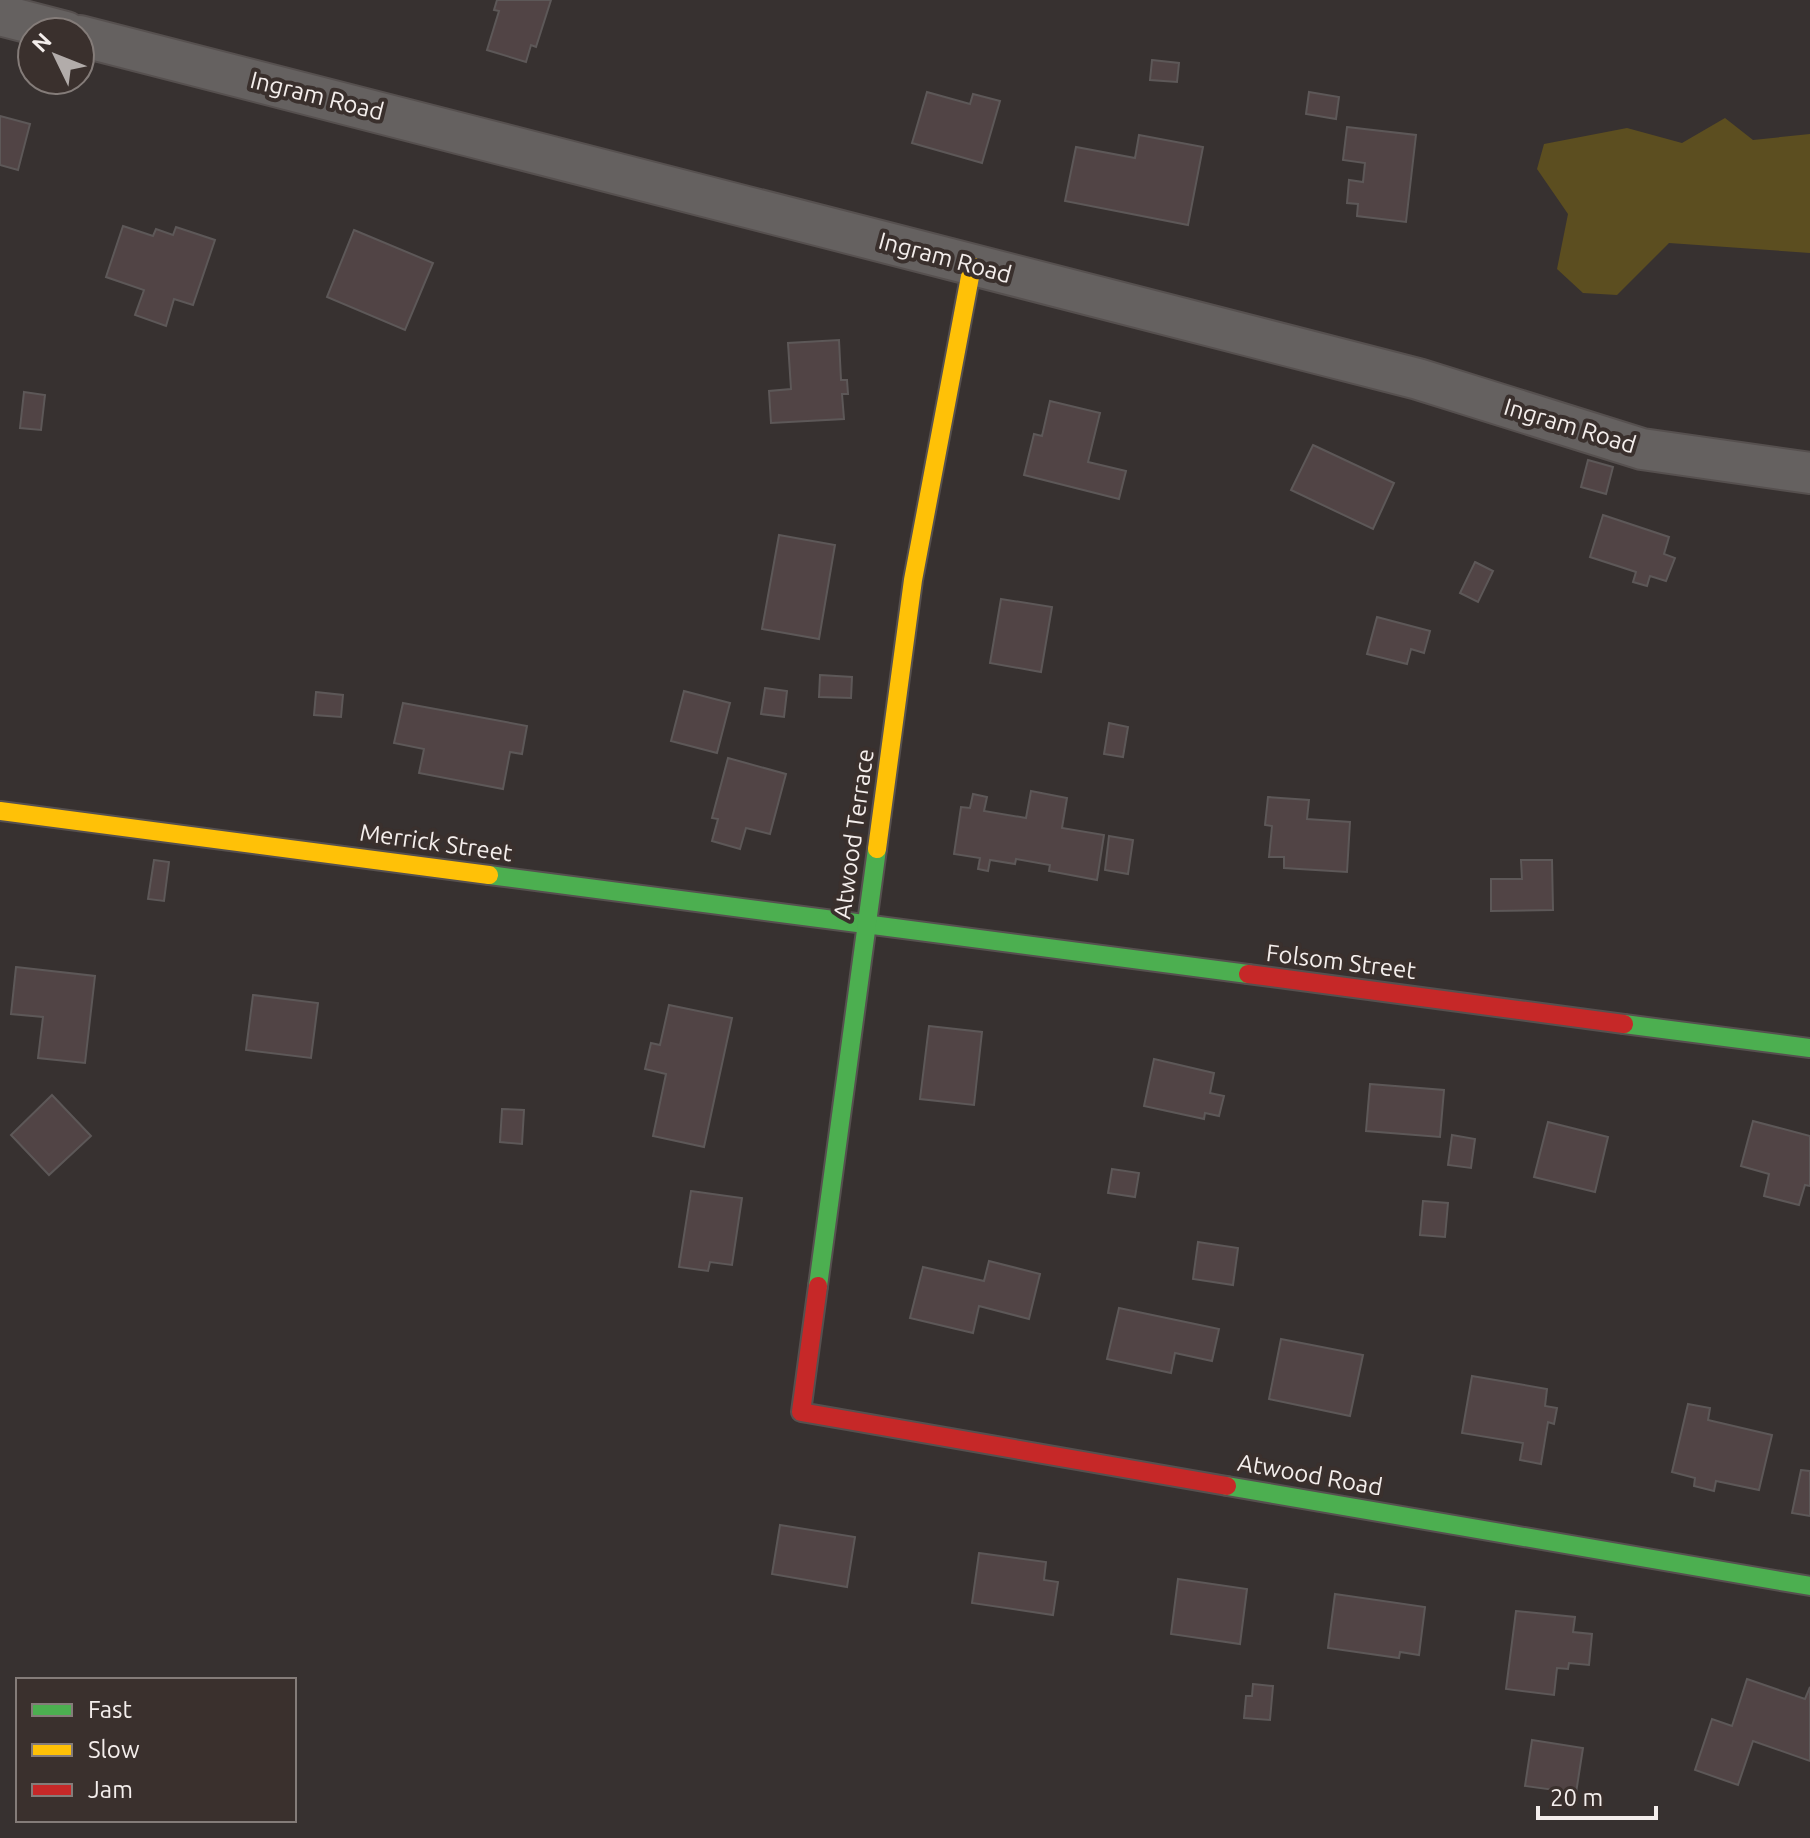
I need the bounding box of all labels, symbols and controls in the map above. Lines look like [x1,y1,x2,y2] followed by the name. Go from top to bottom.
[16,16,96,96] north arrow
[26,27,56,57] text: N
[248,66,387,125] street label: Ingram Road
[876,227,1015,288] street label: Ingram Road
[1501,393,1639,458] street label: Ingram Road
[828,747,879,921] street label: Atwood Terrace
[358,818,515,867] street label: Merrick Street
[1265,939,1418,984] street label: Folsom Street
[1236,1448,1385,1501] street label: Atwood Road
[16,1678,296,1822] legend
[88,1696,132,1723] text: Fast
[88,1736,140,1763] text: Slow
[1538,1770,1656,1820] scale bar
[88,1776,133,1803] text: Jam
[1550,1784,1603,1811] text: 20 m

